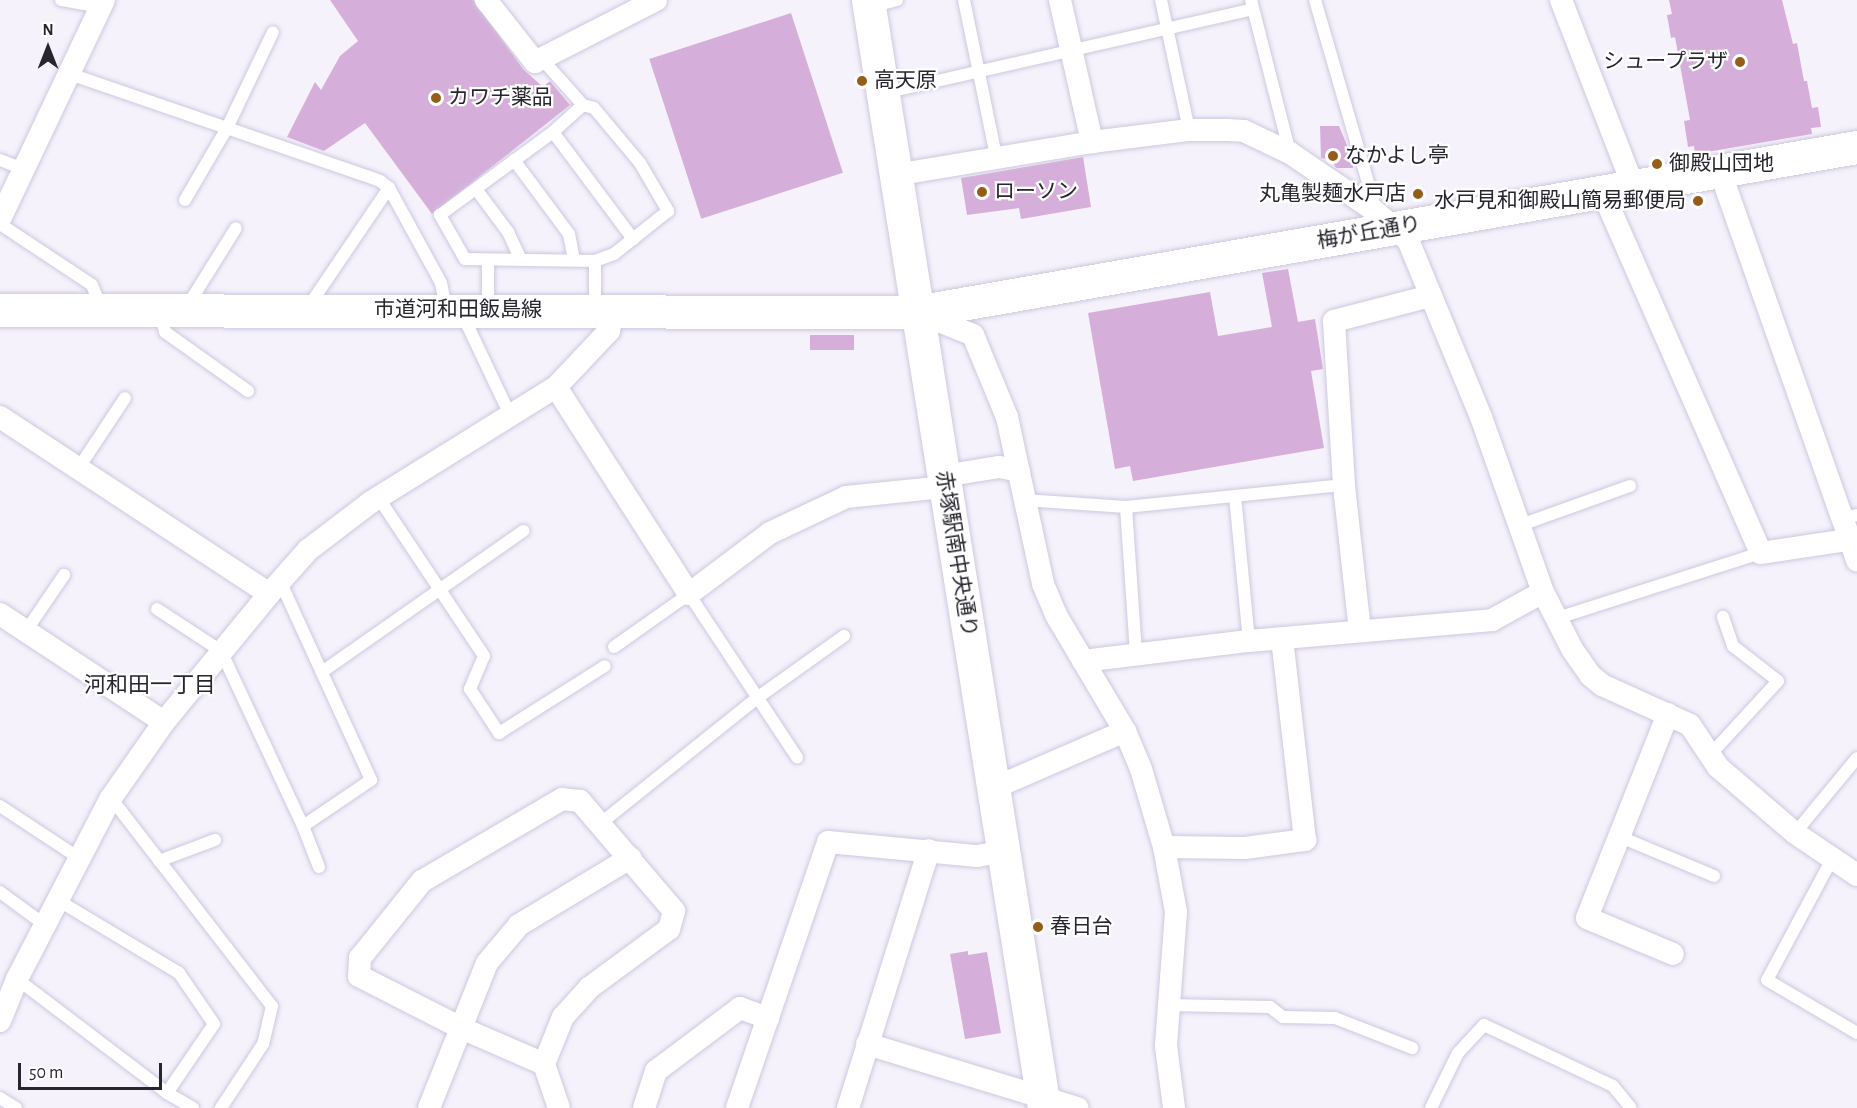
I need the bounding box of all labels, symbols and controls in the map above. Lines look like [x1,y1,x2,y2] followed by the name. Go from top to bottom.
[18,18,78,78] north arrow
[42,22,54,38] text: N
[1602,49,1728,75] place label: シュープラザ
[1733,55,1747,69] marker: シュープラザ
[874,68,937,94] place label: 高天原
[855,74,869,88] marker: 高天原
[448,85,553,111] place label: カワチ薬品
[429,91,443,105] marker: カワチ薬品
[1345,143,1450,169] place label: なかよし亭
[1326,149,1340,163] marker: なかよし亭
[1669,151,1774,177] place label: 御殿山団地
[1650,157,1664,171] marker: 御殿山団地
[994,179,1078,205] place label: ローソン
[1259,181,1406,207] place label: 丸亀製麺水戸店
[975,185,989,199] marker: ローソン
[1411,187,1425,201] marker: 丸亀製麺水戸店
[1434,188,1686,214] place label: 水戸見和御殿山簡易郵便局
[1691,194,1705,208] marker: 水戸見和御殿山簡易郵便局
[1315,211,1423,255] street label: 梅が丘通り
[374,297,542,323] street label: 市道河和田飯島線
[930,469,982,639] street label: 赤塚駅南中央通り
[84,673,216,699] district label: 河和田一丁目
[1050,914,1113,940] place label: 春日台
[1031,920,1045,934] marker: 春日台
[21,1051,165,1089] scale bar
[29,1064,63,1082] text: 50 m

